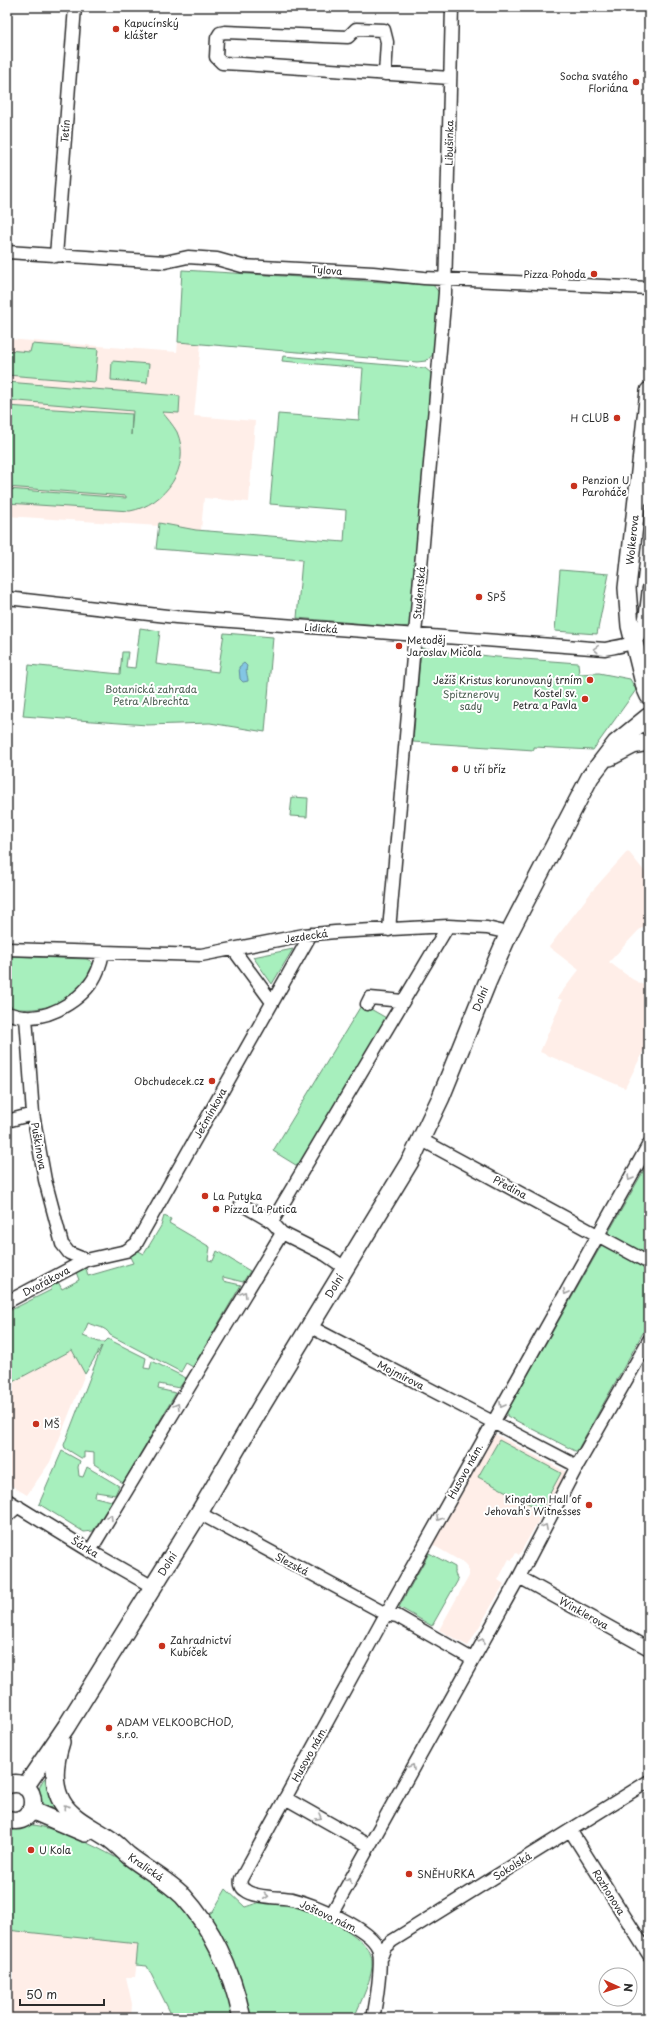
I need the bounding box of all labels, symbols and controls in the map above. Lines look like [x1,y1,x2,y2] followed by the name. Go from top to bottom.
[124,15,179,42] place label: Kapucínský klášter
[111,24,121,34] marker: Kapucínský klášter
[560,68,629,95] place label: Socha svatého Floriána
[631,77,641,87] marker: Socha svatého Floriána
[56,119,73,143] street label: Tetín
[441,119,456,166] street label: Libušinka
[311,261,344,278] street label: Tylova
[523,266,587,281] place label: Pizza Pohoda
[589,269,599,279] marker: Pizza Pohoda
[571,410,609,425] place label: H CLUB
[612,413,622,423] marker: H CLUB
[582,472,629,499] place label: Penzion U Paroháče
[569,481,579,491] marker: Penzion U Paroháče
[621,513,642,566] street label: Wolkerova
[409,565,428,620] street label: Studentská
[487,589,506,604] place label: SPŠ
[474,592,484,602] marker: SPŠ
[304,619,339,636] street label: Lidická
[407,632,481,659] place label: Metoděj Jaroslav Mičola
[394,641,404,651] marker: Metoděj Jaroslav Mičola
[593,644,599,653] one-way arrow
[433,672,582,687] place label: Ježíš Kristus korunovaný trním
[585,675,595,685] marker: Ježíš Kristus korunovaný trním
[105,681,198,708] park label: Botanická zahrada Petra Albrechta
[513,685,578,712] place label: Kostel sv. Petra a Pavla
[443,686,499,713] park label: Spitznerovy sady
[580,694,590,704] marker: Kostel sv. Petra a Pavla
[463,761,506,776] place label: U tří bříz
[450,764,460,774] marker: U tří bříz
[283,925,329,946] street label: Jezdecká
[468,984,492,1014] street label: Dolní
[134,1073,204,1088] place label: Obchudecek.cz
[207,1076,217,1086] marker: Obchudecek.cz
[190,1084,230,1141] street label: Ječmínkova
[28,1121,51,1172] street label: Puškinova
[491,1171,531,1202] street label: Předina
[627,1174,634,1181] one-way arrow
[213,1188,263,1203] place label: La Putyka
[200,1191,210,1201] marker: La Putyka
[224,1201,297,1216] place label: Pizza La Putica
[211,1204,221,1214] marker: Pizza La Putica
[20,1261,73,1299] street label: Dvořákova
[321,1270,347,1301] street label: Dolní
[563,1287,571,1295] one-way arrow
[239,1291,246,1298] one-way arrow
[375,1356,428,1393] street label: Mojmírova
[500,1401,507,1408] one-way arrow
[172,1403,179,1410] one-way arrow
[44,1416,60,1431] place label: MŠ
[31,1419,41,1429] marker: MŠ
[443,1440,486,1501] street label: Husovo nám.
[485,1491,582,1518] place label: Kingdom Hall of Jehovah's Witnesses
[584,1500,594,1510] marker: Kingdom Hall of Jehovah's Witnesses
[105,1514,112,1521] one-way arrow
[436,1514,443,1521] one-way arrow
[540,1524,548,1531] one-way arrow
[69,1533,102,1561] street label: Šárka
[153,1548,180,1579] street label: Dolní
[273,1548,312,1579] street label: Slezská
[557,1593,613,1633] street label: Winklerova
[170,1632,232,1659] place label: Zahradnictví Kubíček
[478,1638,485,1645] one-way arrow
[157,1641,167,1651] marker: Zahradnictví Kubíček
[117,1714,234,1741] place label: ADAM VELKOOBCHOD, s.r.o.
[104,1723,114,1733] marker: ADAM VELKOOBCHOD, s.r.o.
[287,1723,330,1784] street label: Husovo nám.
[407,1764,415,1771] one-way arrow
[63,1804,71,1811] one-way arrow
[315,1813,322,1820] one-way arrow
[39,1842,72,1857] place label: U Kola
[26,1845,36,1855] marker: U Kola
[490,1847,534,1883] street label: Sokolská
[126,1849,168,1885] street label: Kralická
[417,1866,475,1881] place label: SNĚHURKA
[589,1866,630,1918] street label: Rozhonova
[404,1869,414,1879] marker: SNĚHURKA
[344,1877,351,1884] one-way arrow
[263,1891,269,1900] one-way arrow
[298,1895,361,1936] street label: Joštovo nám.
[598,1967,638,2007] north arrow
[20,1981,104,2007] scale bar
[620,1983,637,1993] text: N
[26,1985,57,2003] text: 50 m

